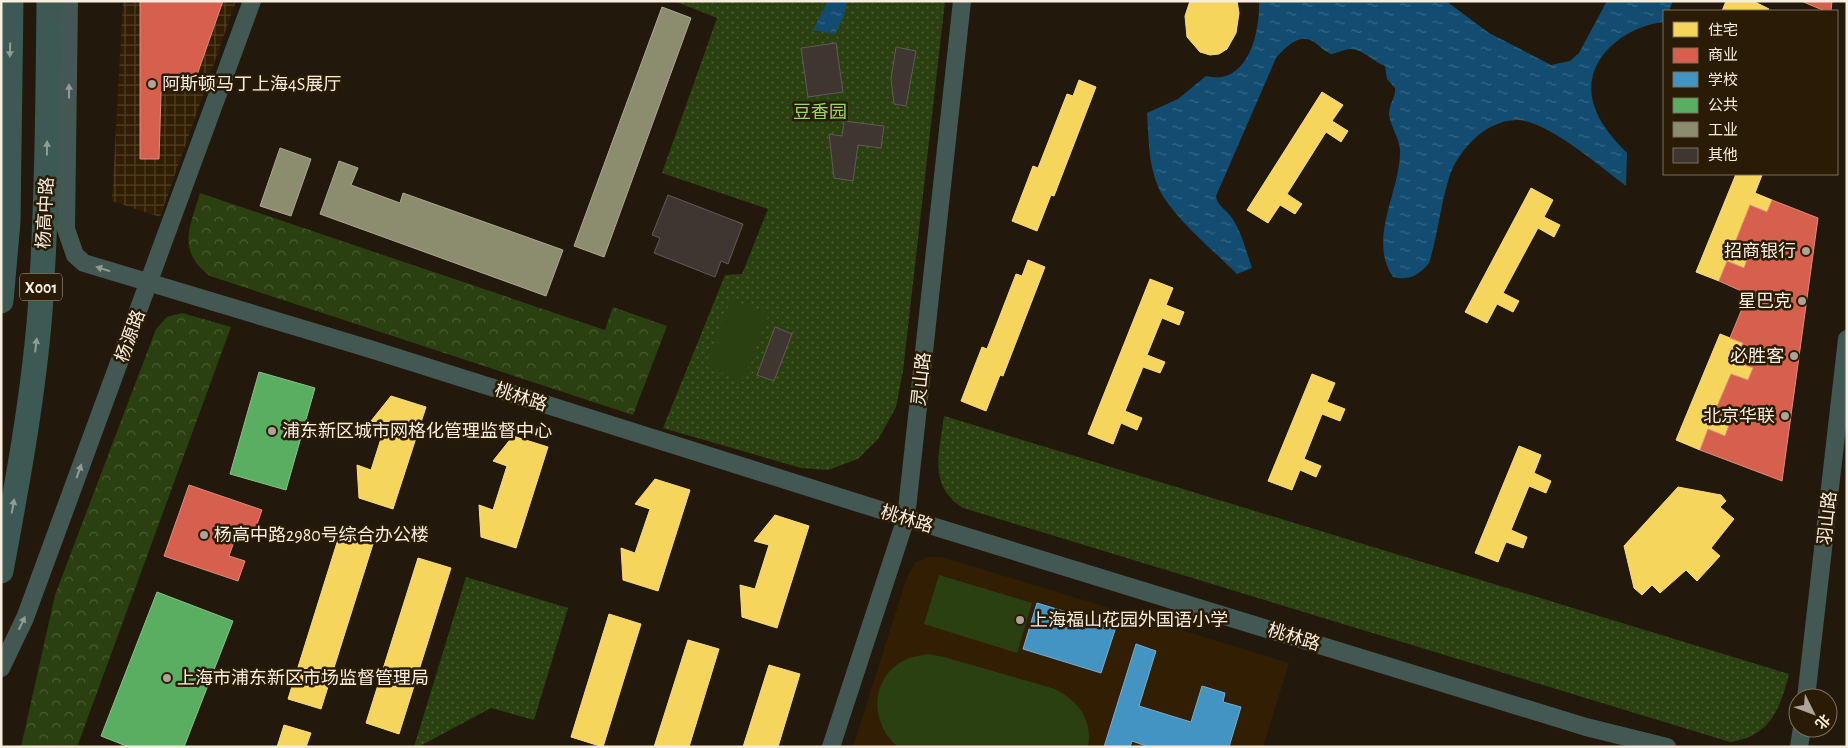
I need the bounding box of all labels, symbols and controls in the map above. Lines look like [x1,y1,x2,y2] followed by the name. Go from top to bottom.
[1663,10,1838,175] legend
[1708,22,1738,38] text: 住宅
[6,42,14,58] one-way arrow
[1708,47,1738,63] text: 商业
[1708,71,1738,88] text: 学校
[162,74,341,94] place label: 阿斯顿马丁上海4S展厅
[146,78,158,90] marker: 阿斯顿马丁上海4S展厅
[65,83,73,99] one-way arrow
[1708,97,1738,113] text: 公共
[793,102,847,122] park label: 豆香园
[1708,122,1738,138] text: 工业
[43,139,51,155] one-way arrow
[1708,147,1738,163] text: 其他
[33,177,57,249] street label: 杨高中路
[1724,241,1796,261] place label: 招商银行
[1800,245,1812,257] marker: 招商银行
[95,265,110,273] one-way arrow
[20,274,62,300] road number: X001
[1738,291,1792,311] place label: 星巴克
[1796,295,1808,307] marker: 星巴克
[111,307,149,365] street label: 杨源路
[32,337,40,353] one-way arrow
[1730,346,1784,366] place label: 必胜客
[1788,350,1800,362] marker: 必胜客
[908,351,934,407] street label: 灵山路
[492,379,550,415] street label: 桃林路
[1703,406,1775,426] place label: 北京华联
[1779,410,1791,422] marker: 北京华联
[282,421,552,441] place label: 浦东新区城市网格化管理监督中心
[266,425,278,437] marker: 浦东新区城市网格化管理监督中心
[76,464,83,479] one-way arrow
[1814,490,1840,546] street label: 羽山路
[9,498,17,513] one-way arrow
[878,502,936,536] street label: 桃林路
[214,525,429,545] place label: 杨高中路2980号综合办公楼
[198,529,210,541] marker: 杨高中路2980号综合办公楼
[1030,610,1228,630] place label: 上海福山花园外国语小学
[1014,614,1026,626] marker: 上海福山花园外国语小学
[18,616,26,630] one-way arrow
[1265,620,1323,654] street label: 桃林路
[177,668,429,688] place label: 上海市浦东新区市场监督管理局
[161,672,173,684] marker: 上海市浦东新区市场监督管理局
[1788,688,1838,738] north arrow
[1812,711,1833,732] text: 北

